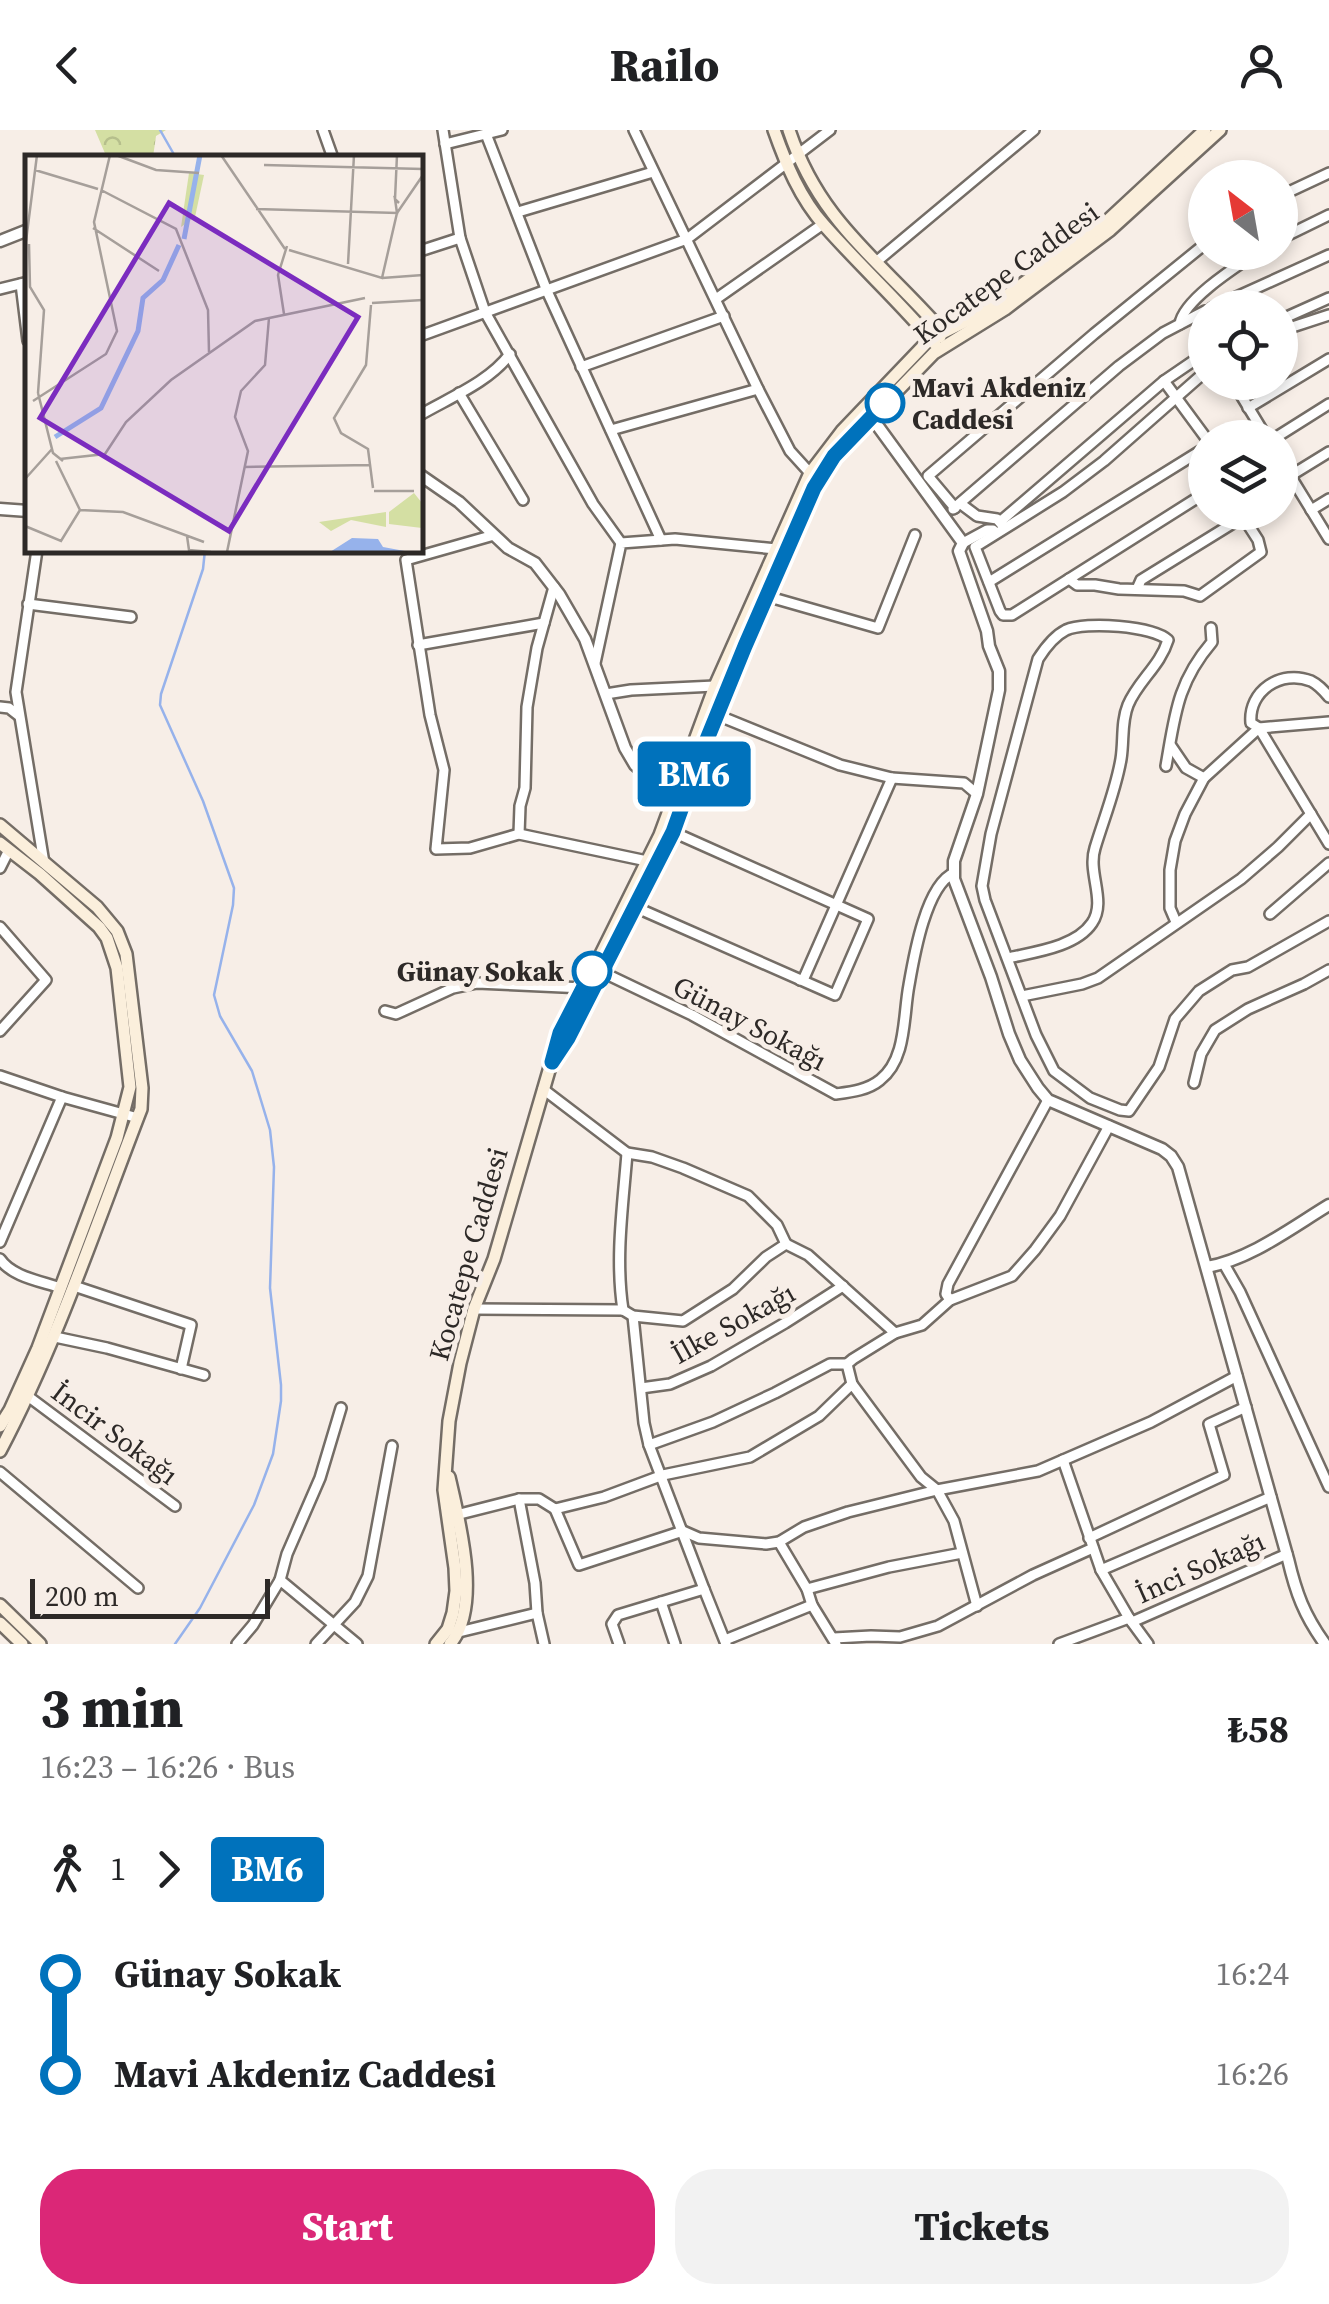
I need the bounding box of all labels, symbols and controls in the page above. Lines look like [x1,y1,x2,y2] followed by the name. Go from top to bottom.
[610,34,719,96] text: Railo
[40,38,95,93] icon: back
[1234,38,1289,93] icon: person
[25,155,422,552] inset map
[1188,160,1298,270] north arrow
[1188,160,1298,530] map controls
[906,193,1106,353] street label: Kocatepe Caddesi
[1188,290,1298,400] button: locate
[912,368,1086,438] place label: Mavi Akdeniz Caddesi
[866,384,904,422] marker: Mavi Akdeniz Caddesi
[1188,420,1298,530] button: layers
[636,742,752,806] line badge: BM6
[658,750,730,798] text: BM6
[397,952,564,990] place label: Günay Sokak
[573,952,611,990] marker: Günay Sokak
[667,967,833,1079] street label: Günay Sokağı
[419,1143,517,1365] street label: Kocatepe Caddesi
[664,1273,802,1373] street label: İlke Sokağı
[44,1373,186,1493] street label: İncir Sokağı
[1129,1522,1271,1612] street label: İnci Sokağı
[30,1574,270,1618] scale bar
[45,1577,119,1615] text: 200 m
[40,1670,183,1745] text: 3 min
[1227,1703,1289,1755] text: ₺58
[40,1745,295,1789] text: 16:23 – 16:26 · Bus
[40,1842,95,1897] icon: walk
[141,1842,196,1897] icon: forward
[231,1845,304,1893] text: BM6
[110,1847,126,1891] text: 1
[114,1948,341,2000] text: Günay Sokak
[1215,1952,1289,1996] text: 16:24
[114,2048,496,2100] text: Mavi Akdeniz Caddesi
[1215,2052,1289,2096] text: 16:26
[40,2169,655,2284] button: Start
[675,2169,1289,2284] button: Tickets

